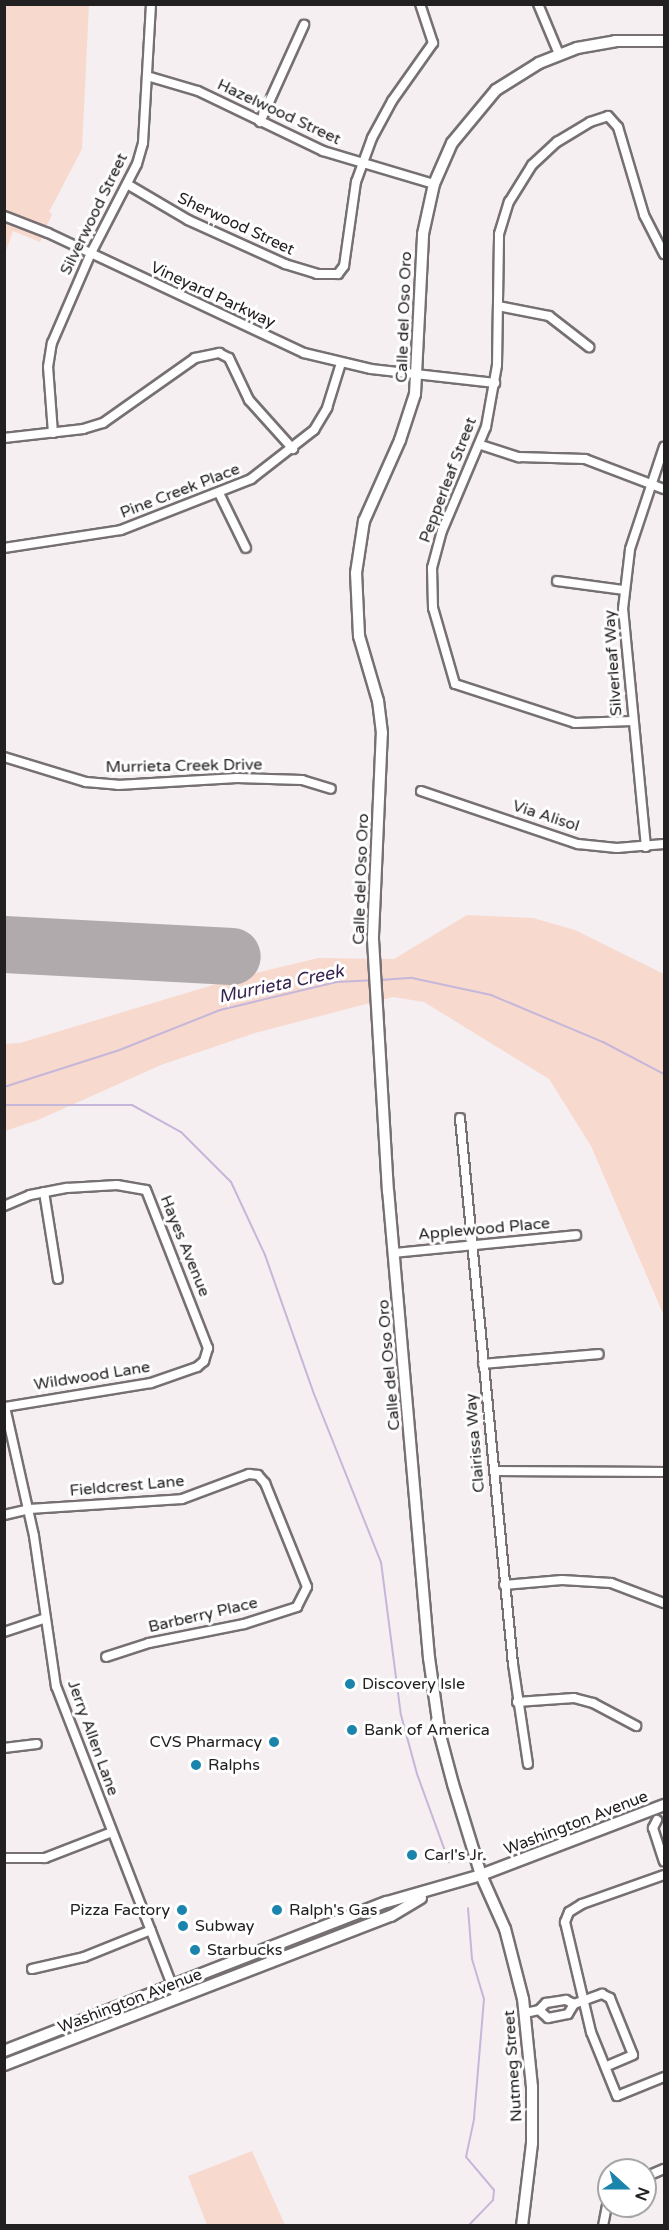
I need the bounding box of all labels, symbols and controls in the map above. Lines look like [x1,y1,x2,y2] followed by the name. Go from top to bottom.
[214,75,344,149] street label: Hazelwood Street
[56,150,132,278] street label: Silverwood Street
[175,189,297,259] street label: Sherwood Street
[392,251,416,383] street label: Calle del Oso Oro
[148,258,278,332] street label: Vineyard Parkway
[415,415,481,545] street label: Pepperleaf Street
[117,459,243,523] street label: Pine Creek Place
[600,609,626,717] street label: Silverleaf Way
[105,755,263,777] street label: Murrieta Creek Drive
[510,796,582,836] street label: Via Alisol
[349,813,373,945] street label: Calle del Oso Oro
[216,960,346,1008] water label: Murrieta Creek
[156,1193,214,1299] street label: Hayes Avenue
[417,1214,551,1244] street label: Applewood Place
[374,1299,404,1431] street label: Calle del Oso Oro
[33,1357,151,1395] street label: Wildwood Lane
[461,1393,489,1493] street label: Clairissa Way
[69,1471,185,1501] street label: Fieldcrest Lane
[147,1593,259,1637] street label: Barberry Place
[362,1674,465,1694] place label: Discovery Isle
[343,1677,357,1691] marker: Discovery Isle
[63,1678,123,1798] street label: Jerry Allen Lane
[364,1720,490,1740] place label: Bank of America
[345,1723,359,1737] marker: Bank of America
[150,1732,262,1752] place label: CVS Pharmacy
[267,1735,281,1749] marker: CVS Pharmacy
[208,1755,260,1775] place label: Ralphs
[189,1758,203,1772] marker: Ralphs
[501,1787,651,1859] street label: Washington Avenue
[424,1845,487,1865] place label: Carl's Jr.
[405,1848,419,1862] marker: Carl's Jr.
[70,1900,170,1920] place label: Pizza Factory
[289,1900,377,1920] place label: Ralph's Gas
[175,1903,189,1917] marker: Pizza Factory
[270,1903,284,1917] marker: Ralph's Gas
[195,1916,254,1936] place label: Subway
[176,1919,190,1933] marker: Subway
[207,1940,282,1960] place label: Starbucks
[188,1943,202,1957] marker: Starbucks
[55,1965,205,2037] street label: Washington Avenue
[500,2009,526,2123] street label: Nutmeg Street
[597,2158,657,2218] north arrow
[630,2184,654,2203] text: N

